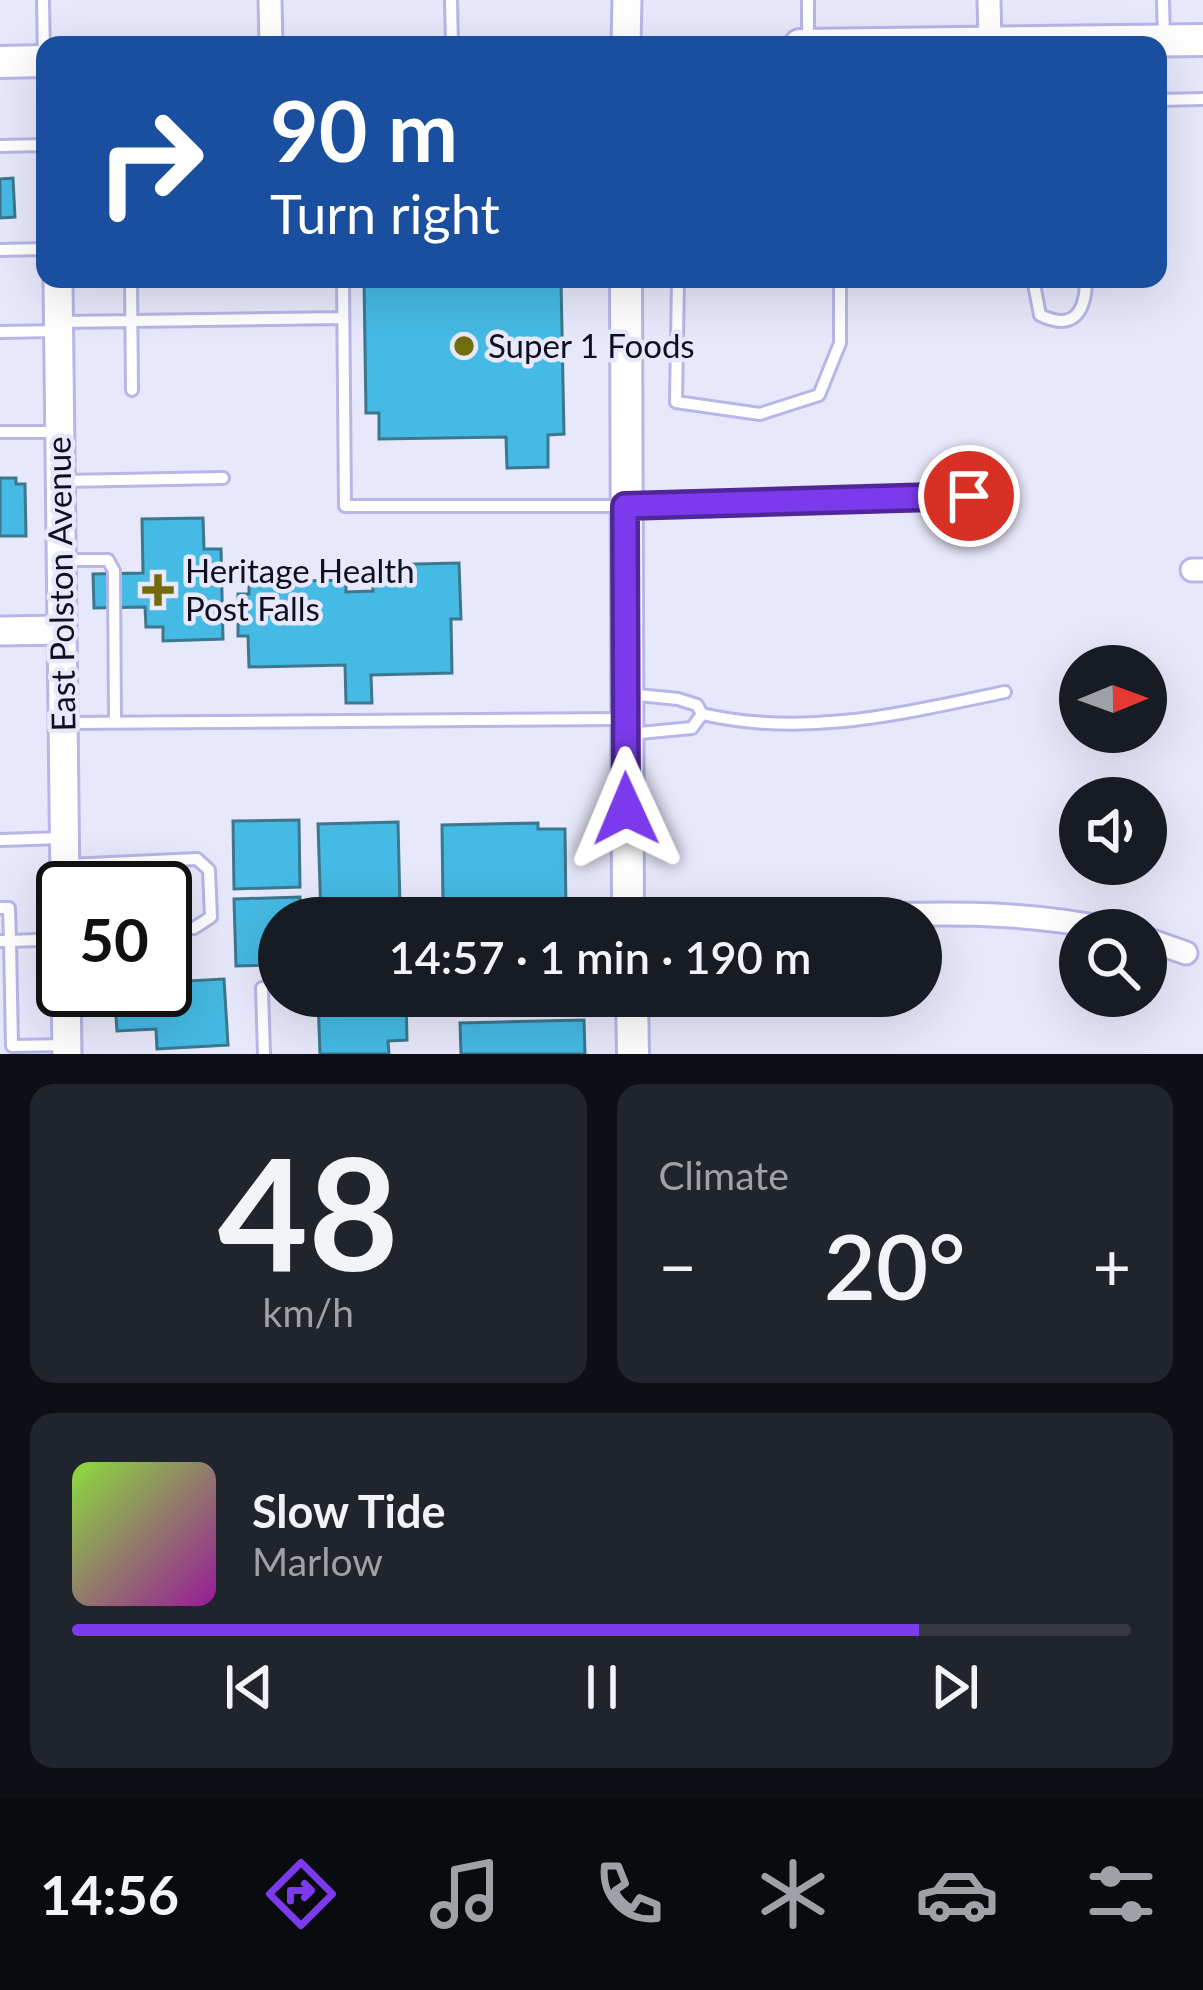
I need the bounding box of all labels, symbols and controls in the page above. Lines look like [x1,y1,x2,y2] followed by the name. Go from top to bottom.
[270,79,458,180] text: 90 m
[72,84,228,240] icon: right
[270,181,500,246] text: Turn right
[488,325,695,365] place label: Super 1 Foods
[451,333,477,359] marker: Super 1 Foods
[37,436,83,732] street label: East Polston Avenue
[918,445,1020,547] pin
[936,463,1002,529] icon: arrive
[185,550,415,628] place label: Heritage Health Post Falls
[142,574,174,606] marker: Heritage Health Post Falls
[1059,645,1167,753] north arrow
[1059,645,1167,1017] map controls
[563,746,689,872] position arrow
[1059,777,1167,885] button: sound
[36,861,192,1017] speed limit sign: 50
[1059,909,1167,1017] button: search
[389,930,811,984] text: 14:57 · 1 min · 190 m
[218,1117,399,1304] text: 48
[659,1152,789,1198] text: Climate
[824,1211,966,1319] text: 20°
[659,1226,697,1305] text: −
[1093,1226,1131,1305] text: +
[263,1289,354,1335] text: km/h
[252,1484,446,1538] text: Slow Tide
[252,1538,383,1584] text: Marlow
[216,1654,282,1720] icon: previous
[569,1654,635,1720] icon: pause
[922,1654,988,1720] icon: next
[259,1852,343,1936] icon: directions
[423,1852,507,1936] icon: music
[587,1852,671,1936] icon: phone
[751,1852,835,1936] icon: climate
[915,1852,999,1936] icon: car
[1079,1852,1163,1936] icon: filters
[40,1862,179,1927] text: 14:56

